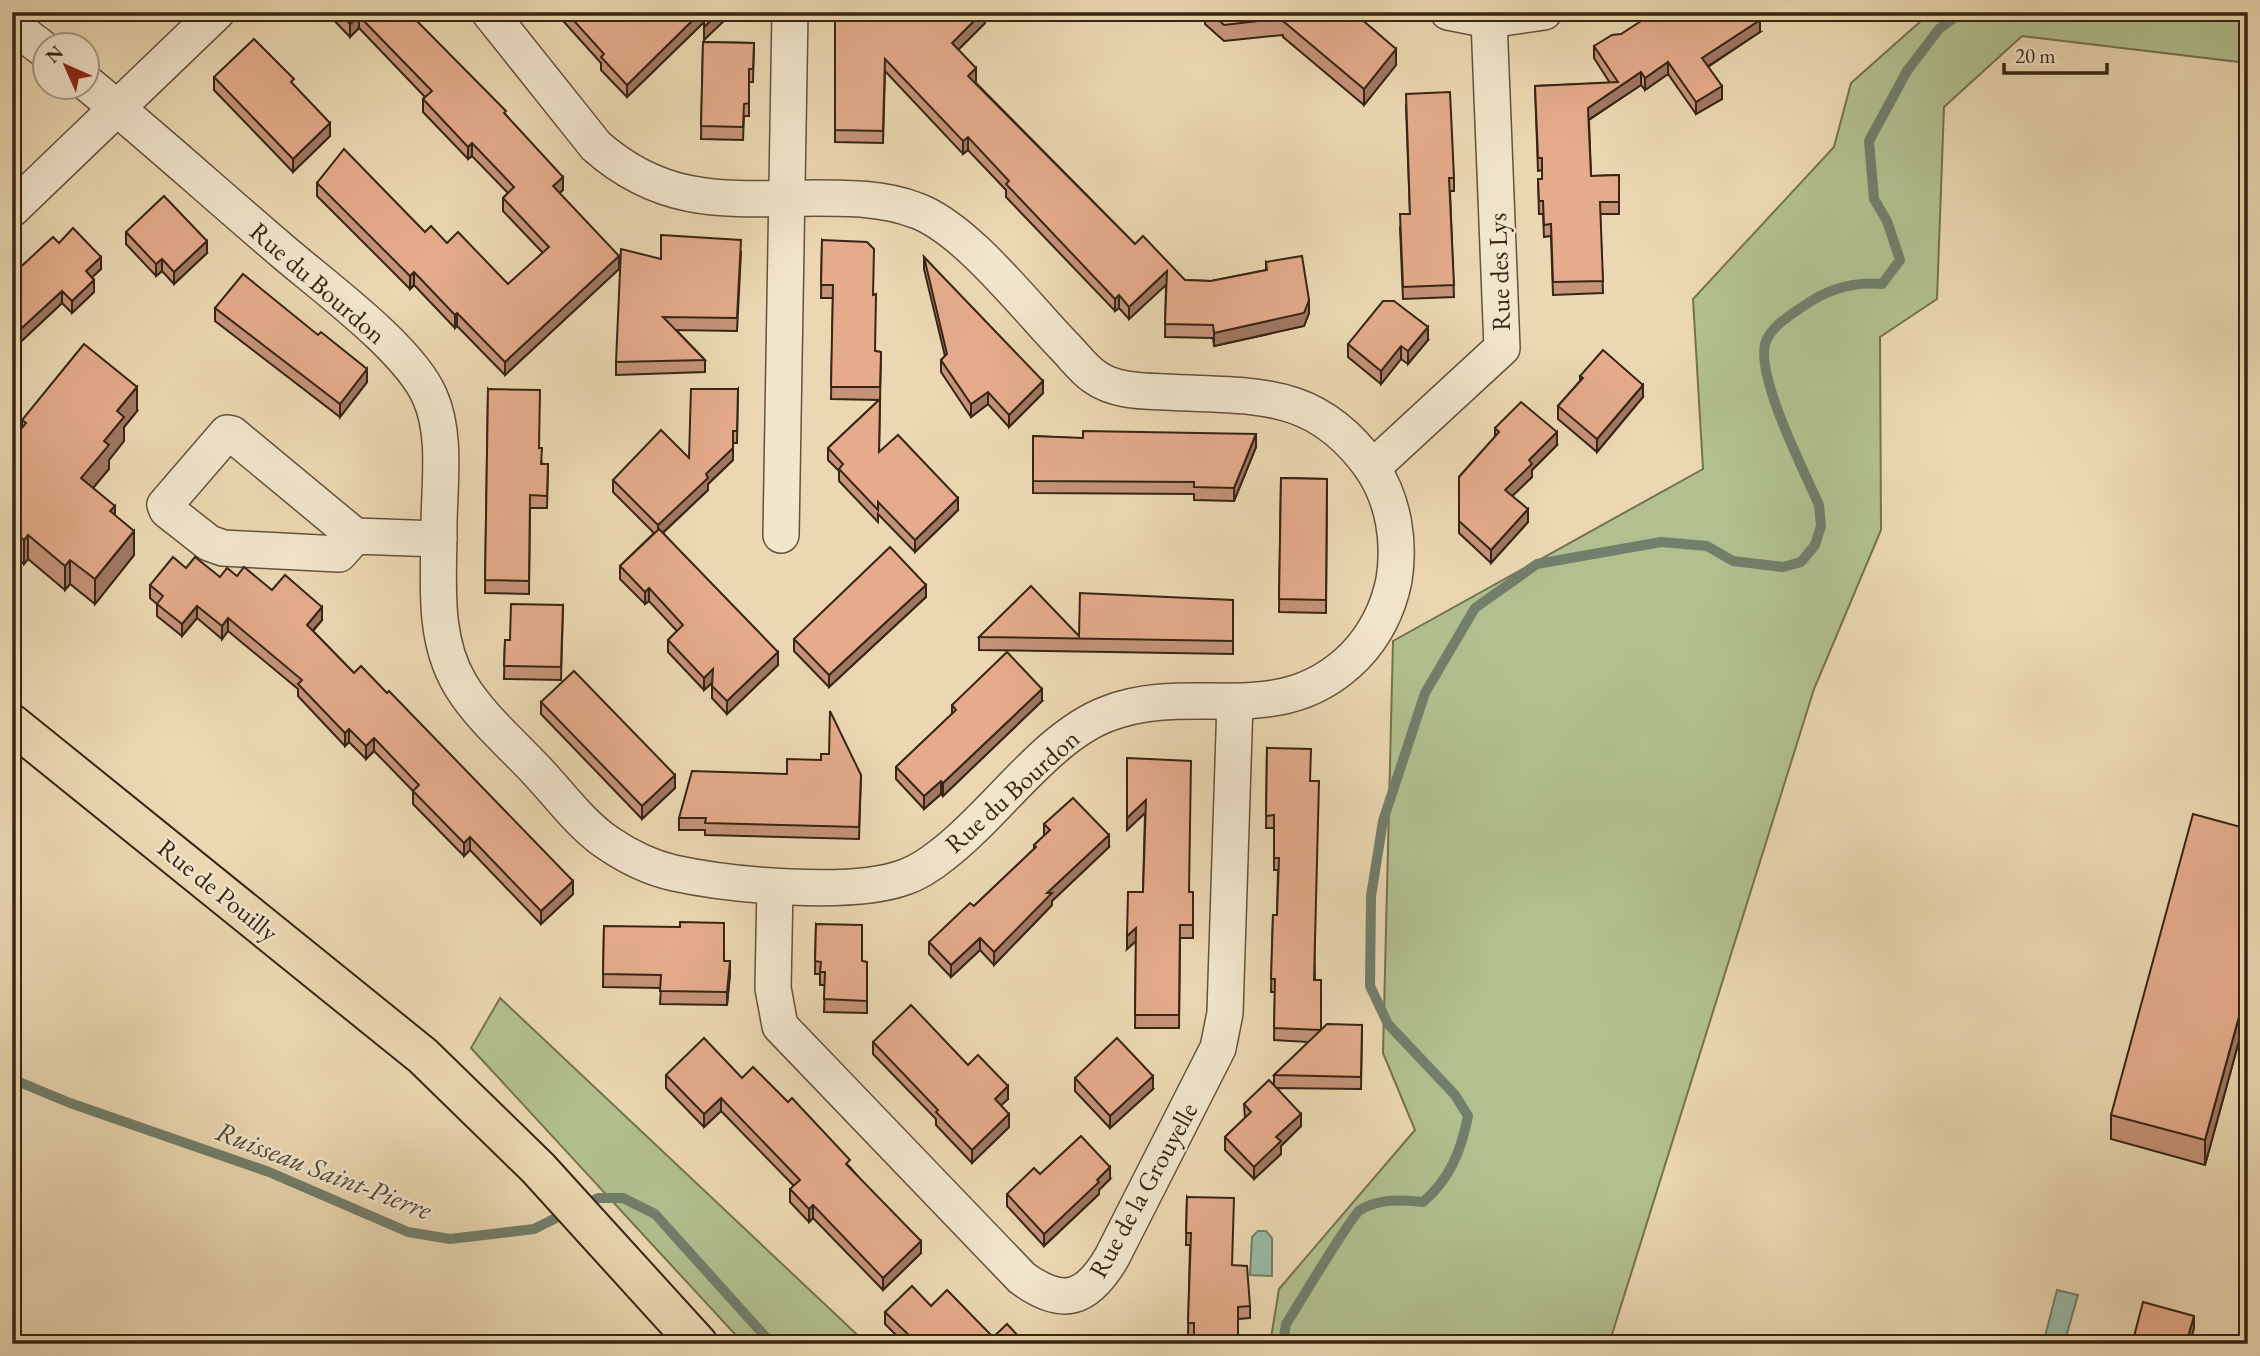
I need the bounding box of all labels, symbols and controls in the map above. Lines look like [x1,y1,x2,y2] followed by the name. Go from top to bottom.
[32,32,102,102] north arrow
[2004,32,2108,76] scale bar
[40,40,69,69] text: N
[2015,42,2056,69] text: 20 m
[1480,212,1518,332] street label: Rue des Lys
[243,214,393,352] street label: Rue du Bourdon
[937,721,1087,860] street label: Rue du Bourdon
[151,831,286,950] street label: Rue de Pouilly
[1081,1096,1205,1284] street label: Rue de la Grouyelle
[211,1112,437,1228] water label: Ruisseau Saint-Pierre

